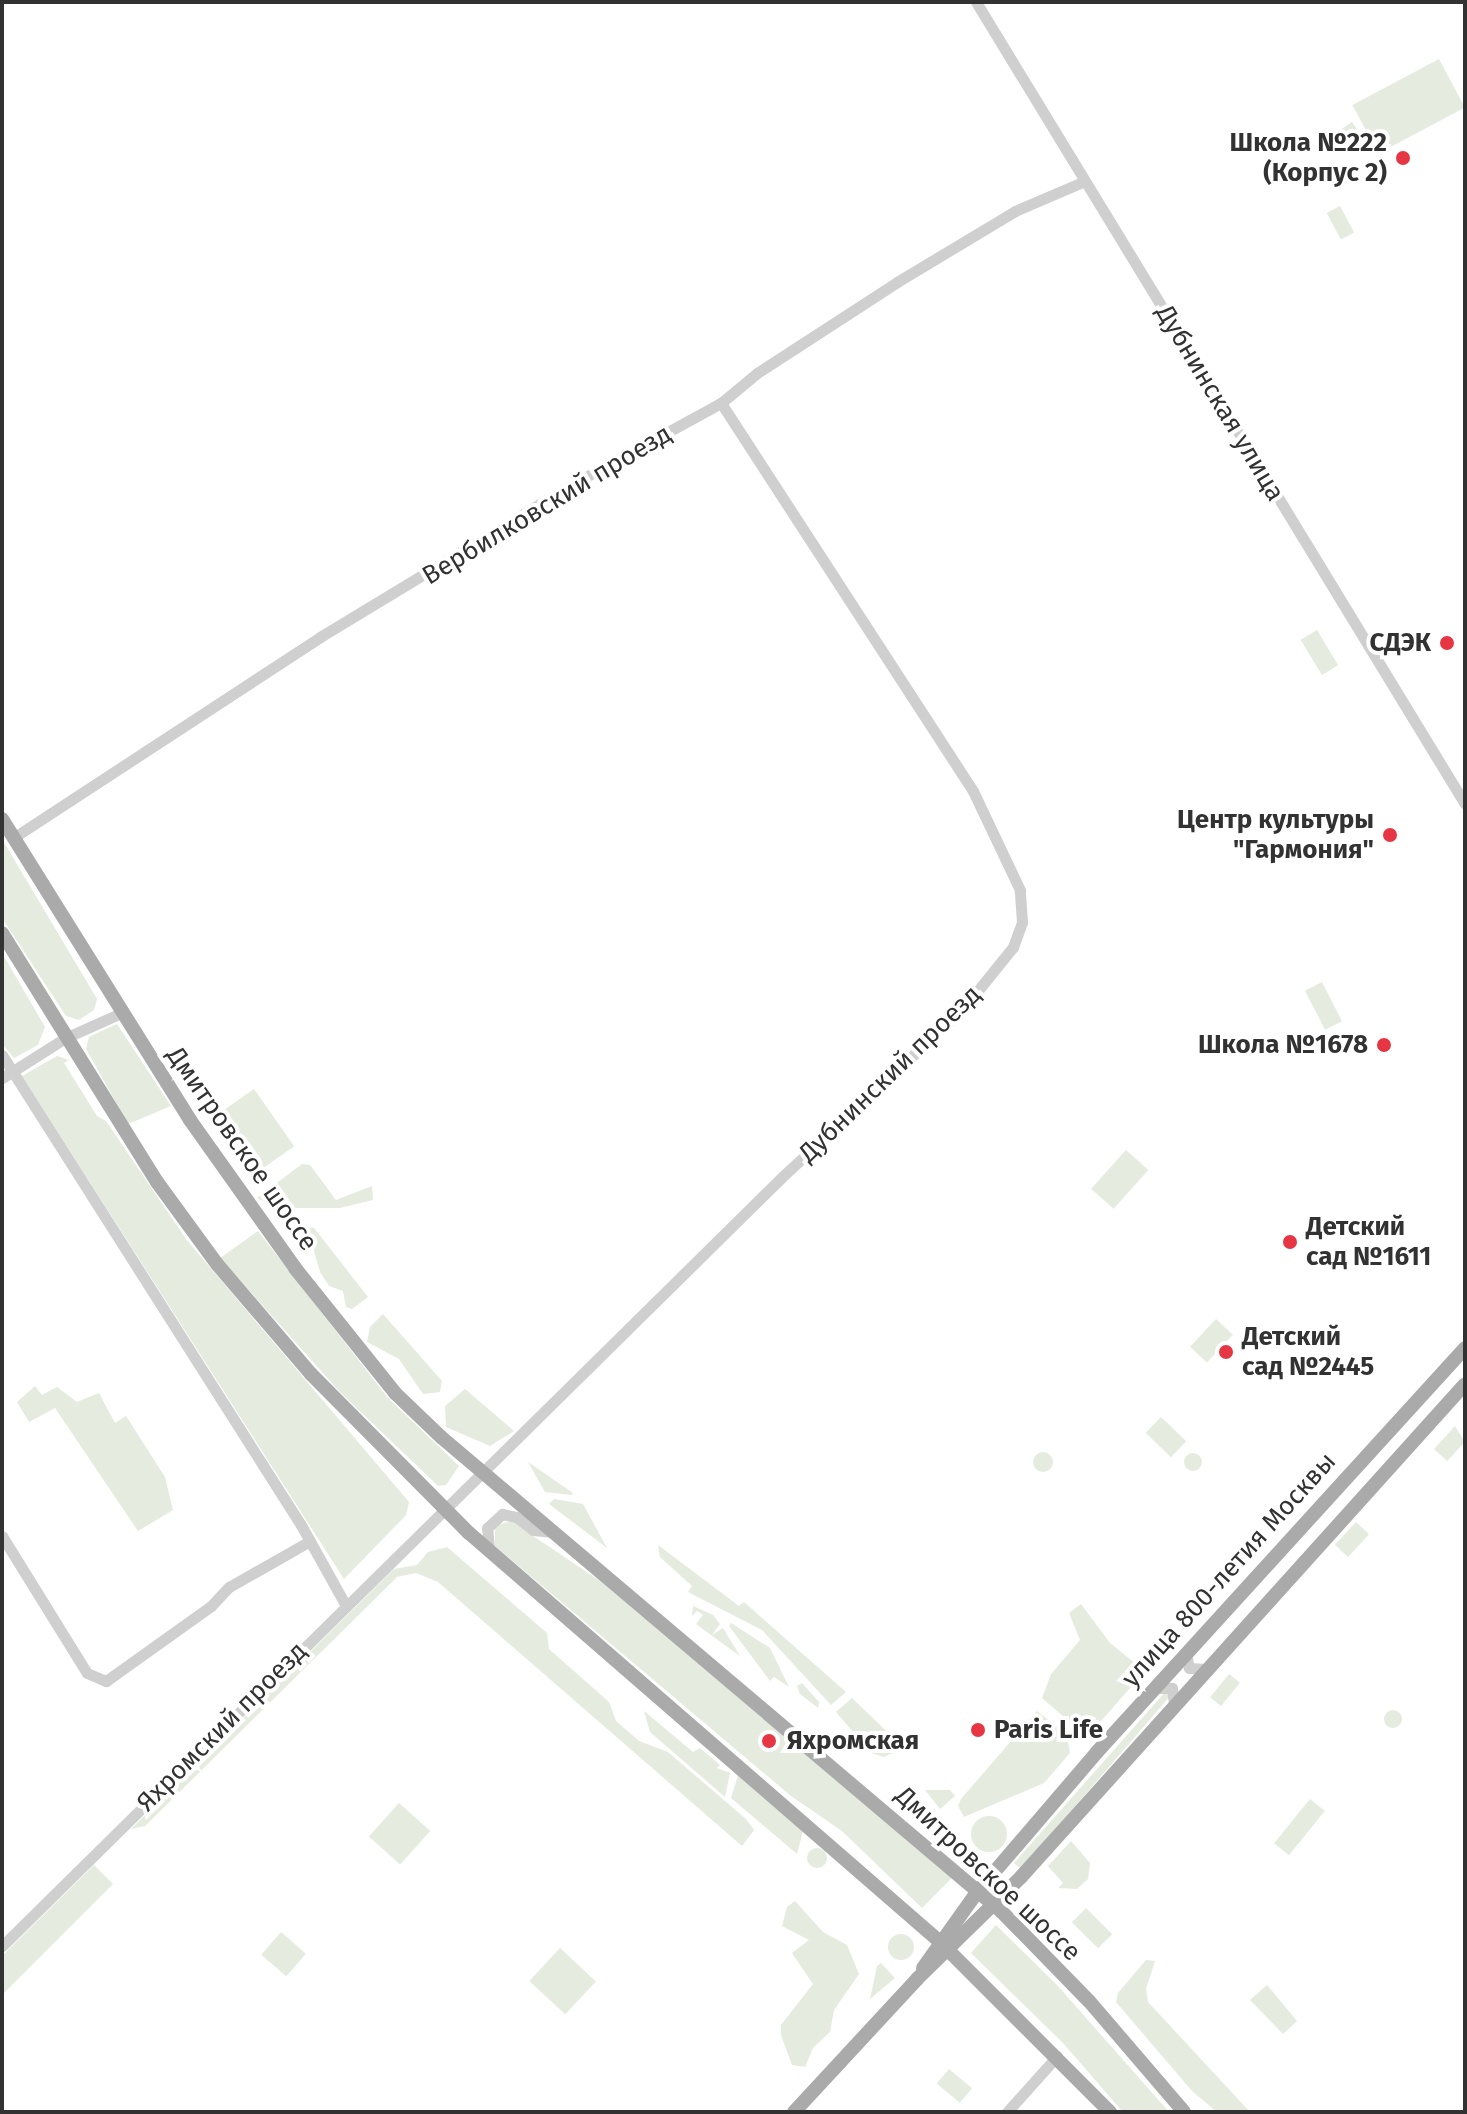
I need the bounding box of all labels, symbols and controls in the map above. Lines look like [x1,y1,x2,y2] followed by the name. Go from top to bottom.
[1230,127,1387,188] place label: Школа №222 (Корпус 2)
[1394,149,1412,167] marker: Школа №222 (Корпус 2)
[1149,299,1291,507] street label: Дубнинская улица
[417,418,677,592] street label: Вербилковский проезд
[1369,627,1431,659] place label: СДЭК
[1438,634,1456,652] marker: СДЭК
[1177,804,1374,866] place label: Центр культуры "Гармония"
[1381,826,1399,844] marker: Центр культуры "Гармония"
[793,979,987,1169] street label: Дубнинский проезд
[1198,1029,1368,1061] place label: Школа №1678
[1375,1036,1393,1054] marker: Школа №1678
[160,1041,324,1257] street label: Дмитровское шоссе
[1306,1211,1431,1272] place label: Детский сад №1611
[1281,1233,1299,1251] marker: Детский сад №1611
[1242,1321,1374,1382] place label: Детский сад №2445
[1217,1343,1235,1361] marker: Детский сад №2445
[1115,1446,1343,1694] street label: улица 800-летия Москвы
[131,1636,313,1818] street label: Яхромский проезд
[994,1714,1103,1746] place label: Paris Life
[969,1721,987,1739] marker: Paris Life
[787,1725,919,1757] place label: Яхромская
[758,1730,780,1752] marker: Яхромская
[889,1780,1087,1968] street label: Дмитровское шоссе

